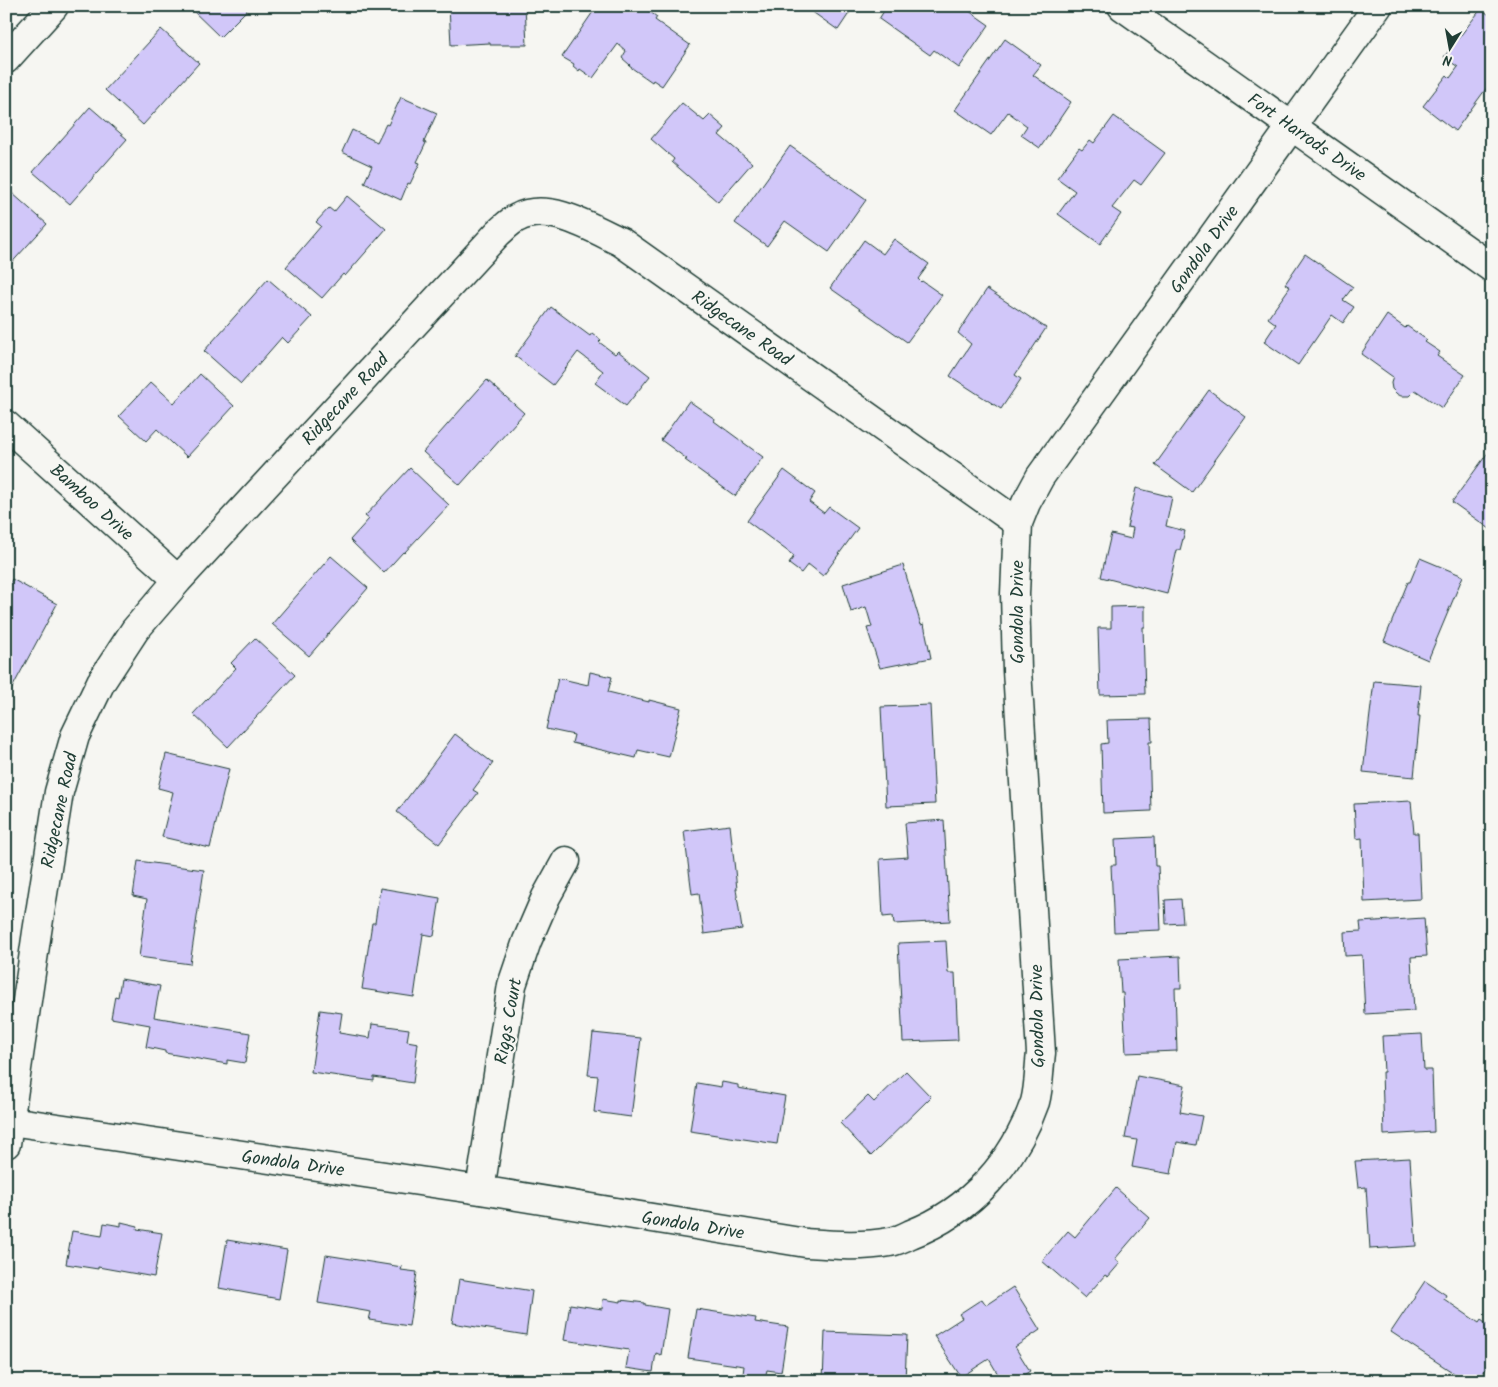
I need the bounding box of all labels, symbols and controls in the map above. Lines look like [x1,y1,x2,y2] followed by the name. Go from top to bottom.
[1426,22,1476,72] north arrow
[1441,48,1454,71] text: N
[1241,86,1372,190] street label: Fort Harrods Drive
[1163,199,1247,300] street label: Gondola Drive
[685,284,799,375] street label: Ridgecane Road
[295,346,398,453] street label: Ridgecane Road
[42,457,140,549] street label: Bamboo Drive
[1004,560,1033,664] street label: Gondola Drive
[34,749,87,871] street label: Ridgecane Road
[1023,964,1054,1068] street label: Gondola Drive
[488,975,532,1067] street label: Riggs Court
[240,1143,346,1186] street label: Gondola Drive
[639,1204,746,1249] street label: Gondola Drive

